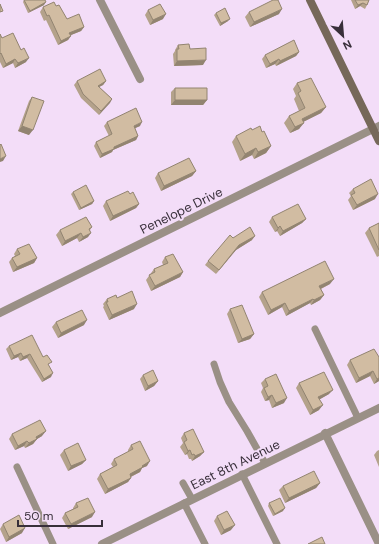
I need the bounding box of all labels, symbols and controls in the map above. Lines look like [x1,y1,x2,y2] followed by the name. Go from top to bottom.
[323,16,363,56] north arrow
[341,37,354,53] text: N
[137,183,225,238] street label: Penelope Drive
[188,435,283,493] street label: East 8th Avenue
[18,502,102,528] scale bar
[24,508,53,524] text: 50 m

